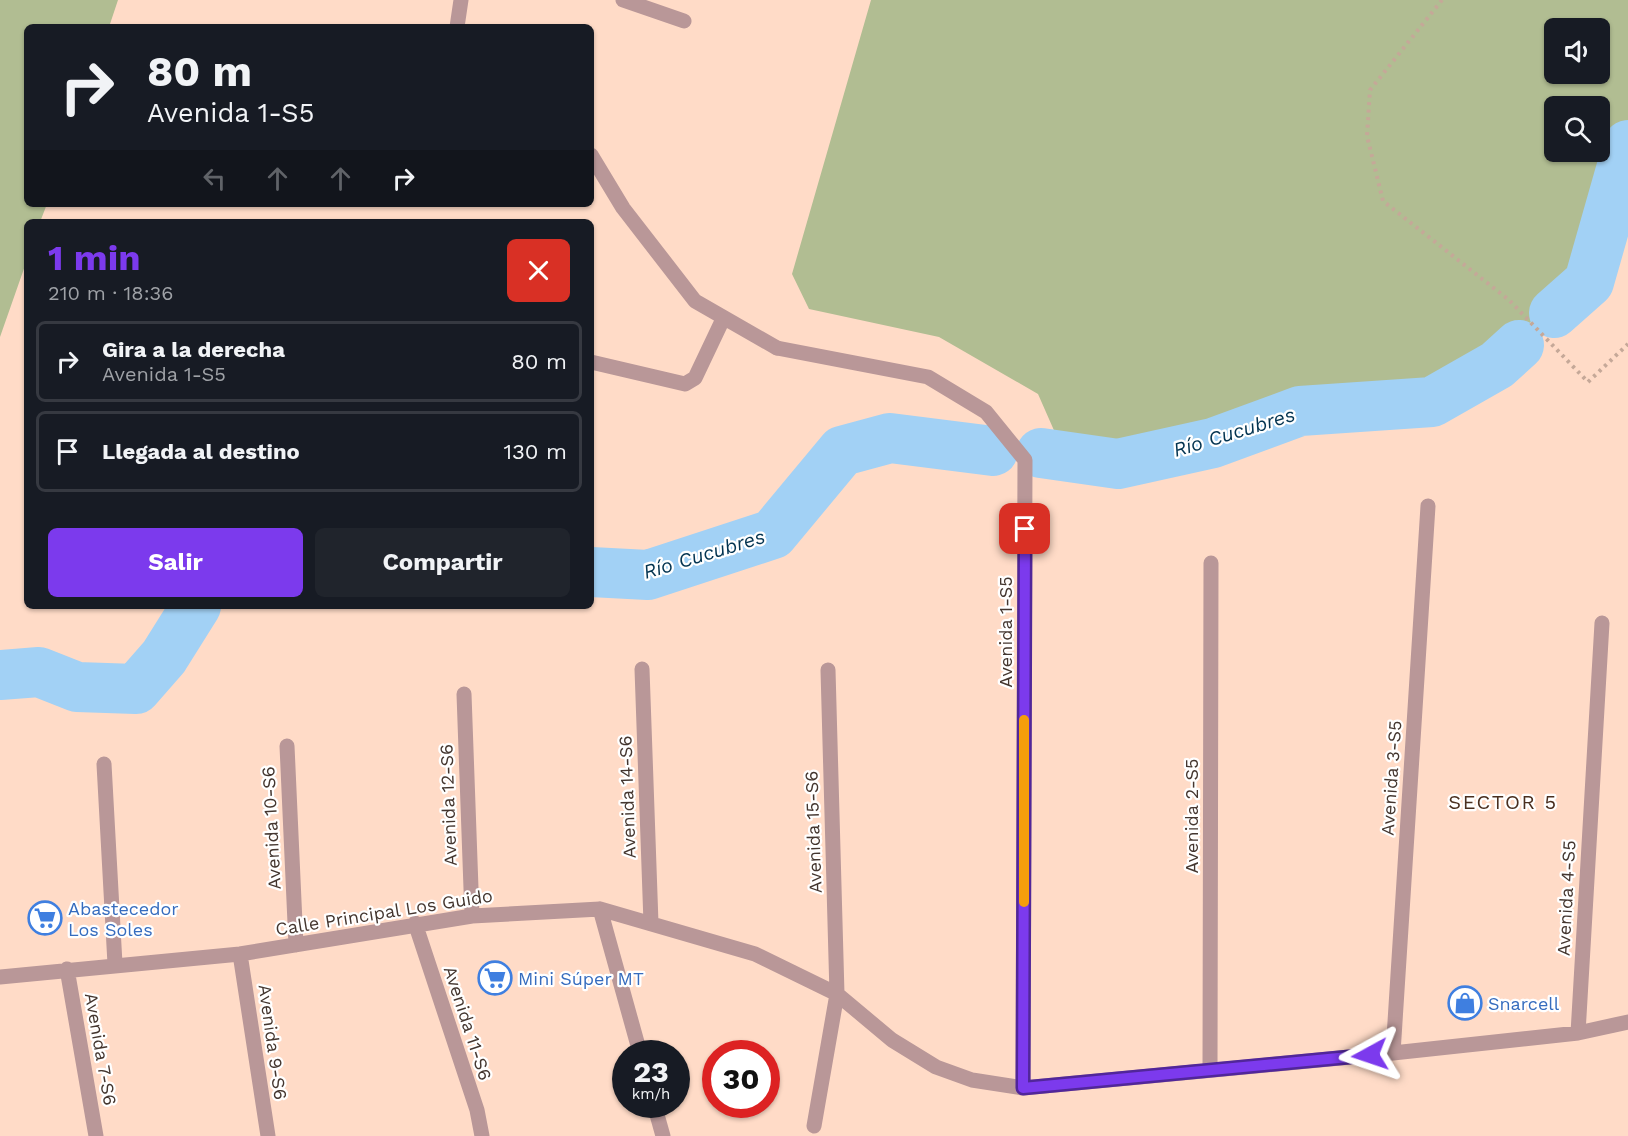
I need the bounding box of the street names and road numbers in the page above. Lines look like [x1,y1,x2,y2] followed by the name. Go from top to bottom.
[995,576,1016,688] street label: Avenida 1-S5
[1376,720,1406,836] street label: Avenida 3-S5
[614,735,640,859] street label: Avenida 14-S6
[435,744,461,866] street label: Avenida 12-S6
[1181,758,1202,874] street label: Avenida 2-S5
[257,766,285,890] street label: Avenida 10-S6
[800,770,826,894] street label: Avenida 15-S6
[1552,840,1580,956] street label: Avenida 4-S5
[274,884,494,940] street label: Calle Principal Los Guido
[440,963,496,1083] street label: Avenida 11-S6
[254,983,292,1101] street label: Avenida 9-S6
[81,991,121,1107] street label: Avenida 7-S6

